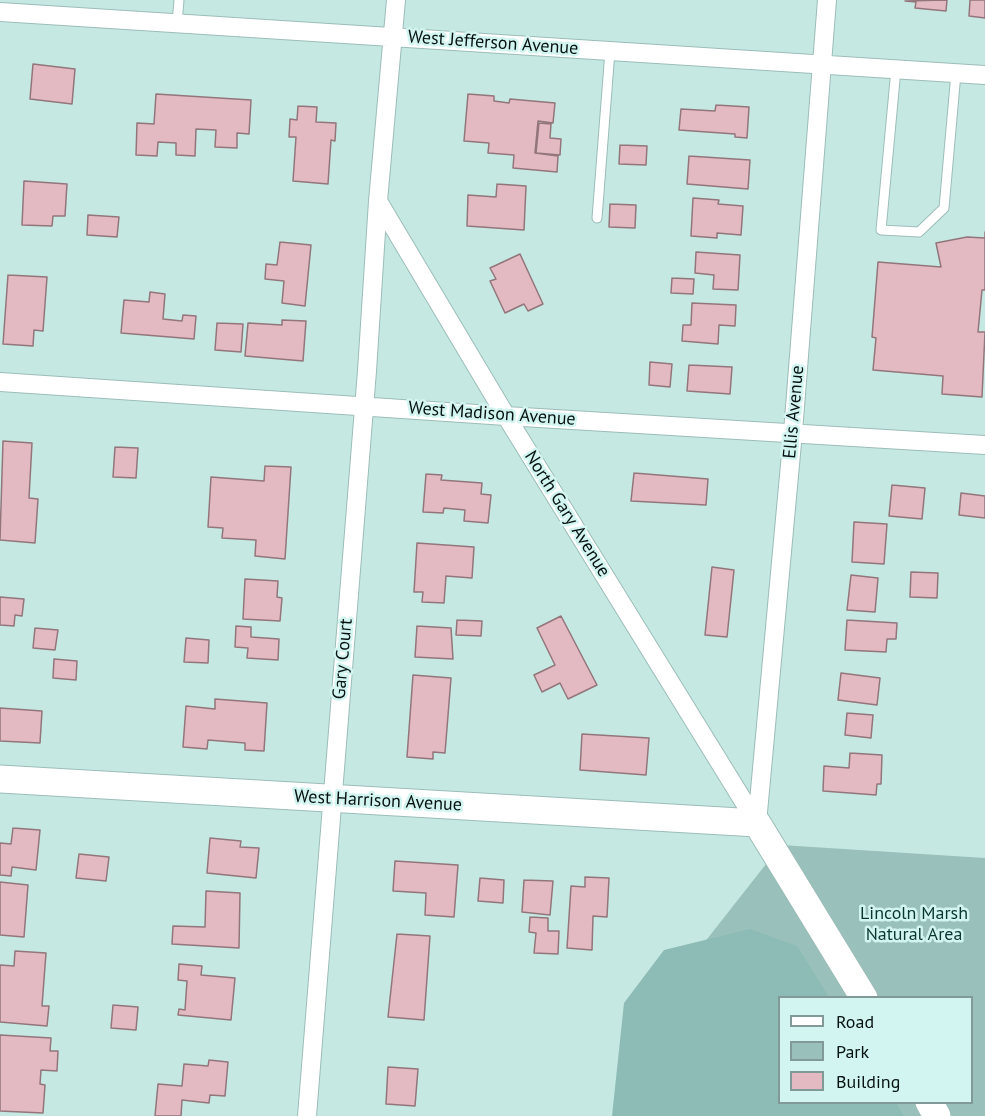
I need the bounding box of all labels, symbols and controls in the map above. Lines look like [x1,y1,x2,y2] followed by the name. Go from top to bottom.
[407,26,579,60] street label: West Jefferson Avenue
[779,364,809,460] street label: Ellis Avenue
[408,397,576,431] street label: West Madison Avenue
[520,447,614,581] street label: North Gary Avenue
[329,618,357,700] street label: Gary Court
[294,786,462,816] street label: West Harrison Avenue
[860,903,968,946] park label: Lincoln Marsh Natural Area
[778,996,973,1104] legend
[836,1010,874,1033] text: Road
[836,1040,869,1063] text: Park
[836,1070,900,1093] text: Building

